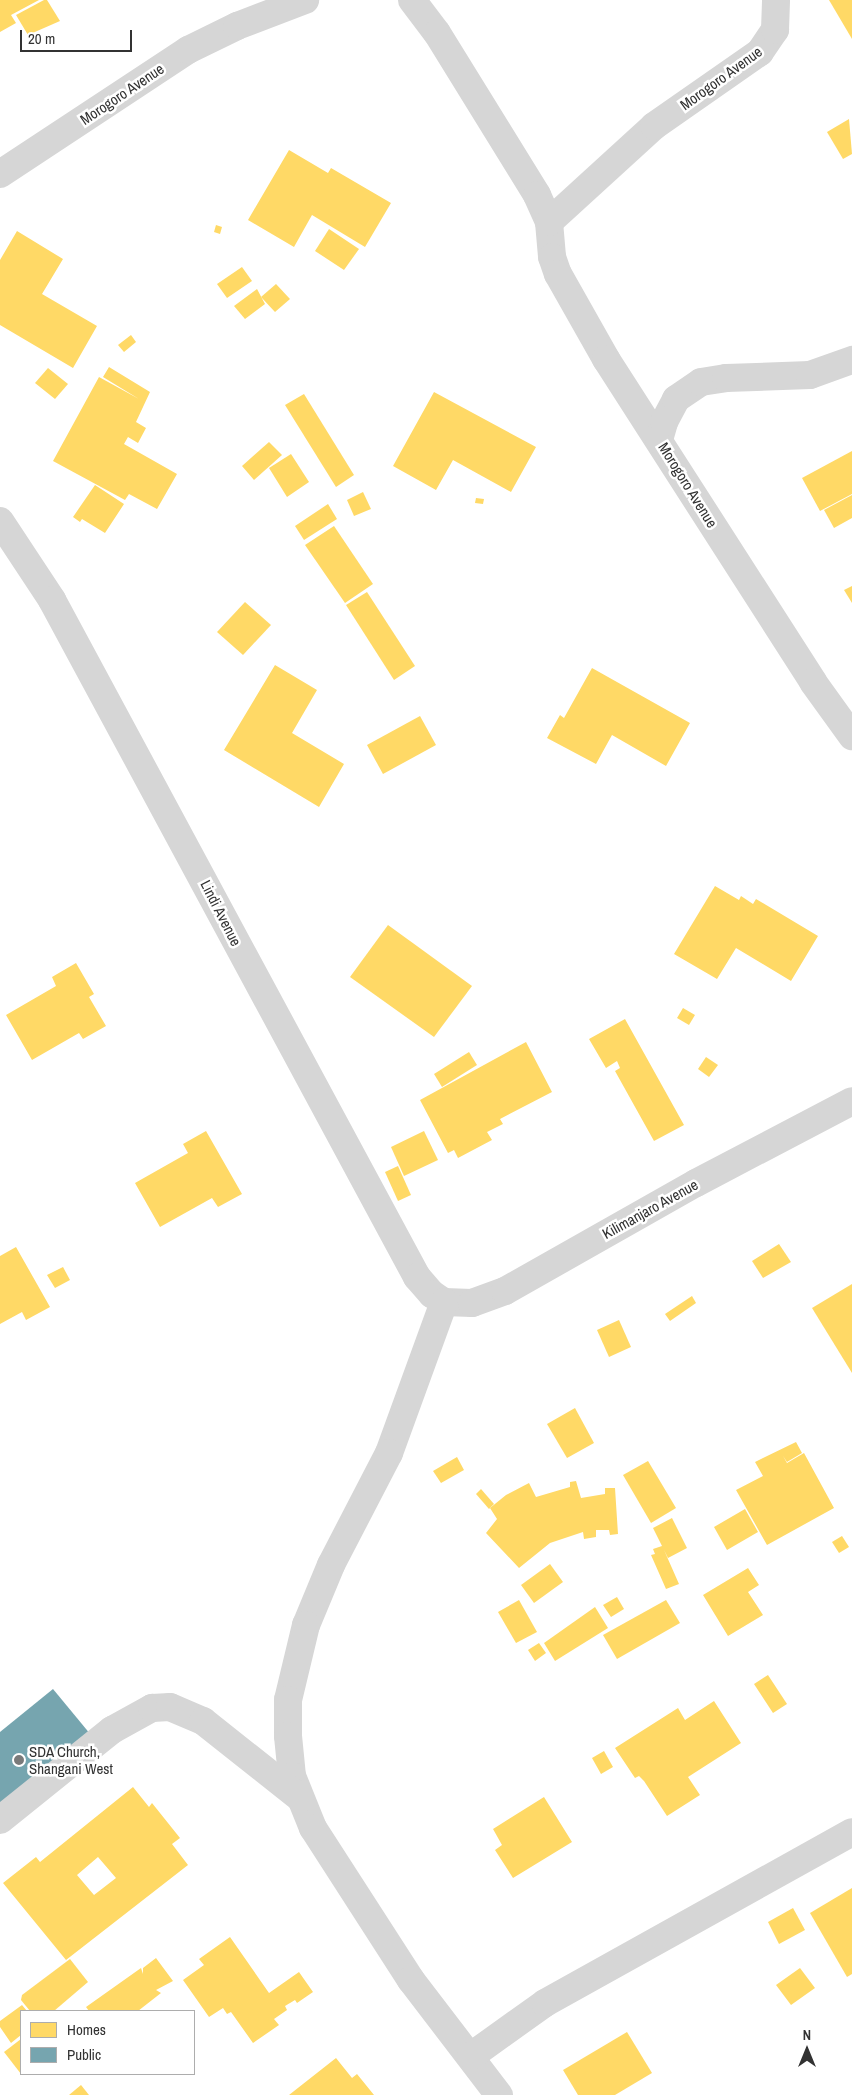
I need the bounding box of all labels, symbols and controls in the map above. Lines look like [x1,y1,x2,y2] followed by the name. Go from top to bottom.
[22,20,135,52] scale bar
[28,28,55,49] text: 20 m
[676,42,766,114] street label: Morogoro Avenue
[77,59,167,129] street label: Morogoro Avenue
[655,439,721,531] street label: Morogoro Avenue
[197,877,245,949] street label: Lindi Avenue
[599,1175,701,1243] street label: Kilimanjaro Avenue
[29,1742,113,1777] place label: SDA Church, Shangani West
[13,1754,25,1766] marker: SDA Church, Shangani West
[20,2010,195,2075] legend
[67,2019,106,2040] text: Homes
[782,2025,832,2075] north arrow
[803,2026,811,2044] text: N
[67,2044,101,2065] text: Public

